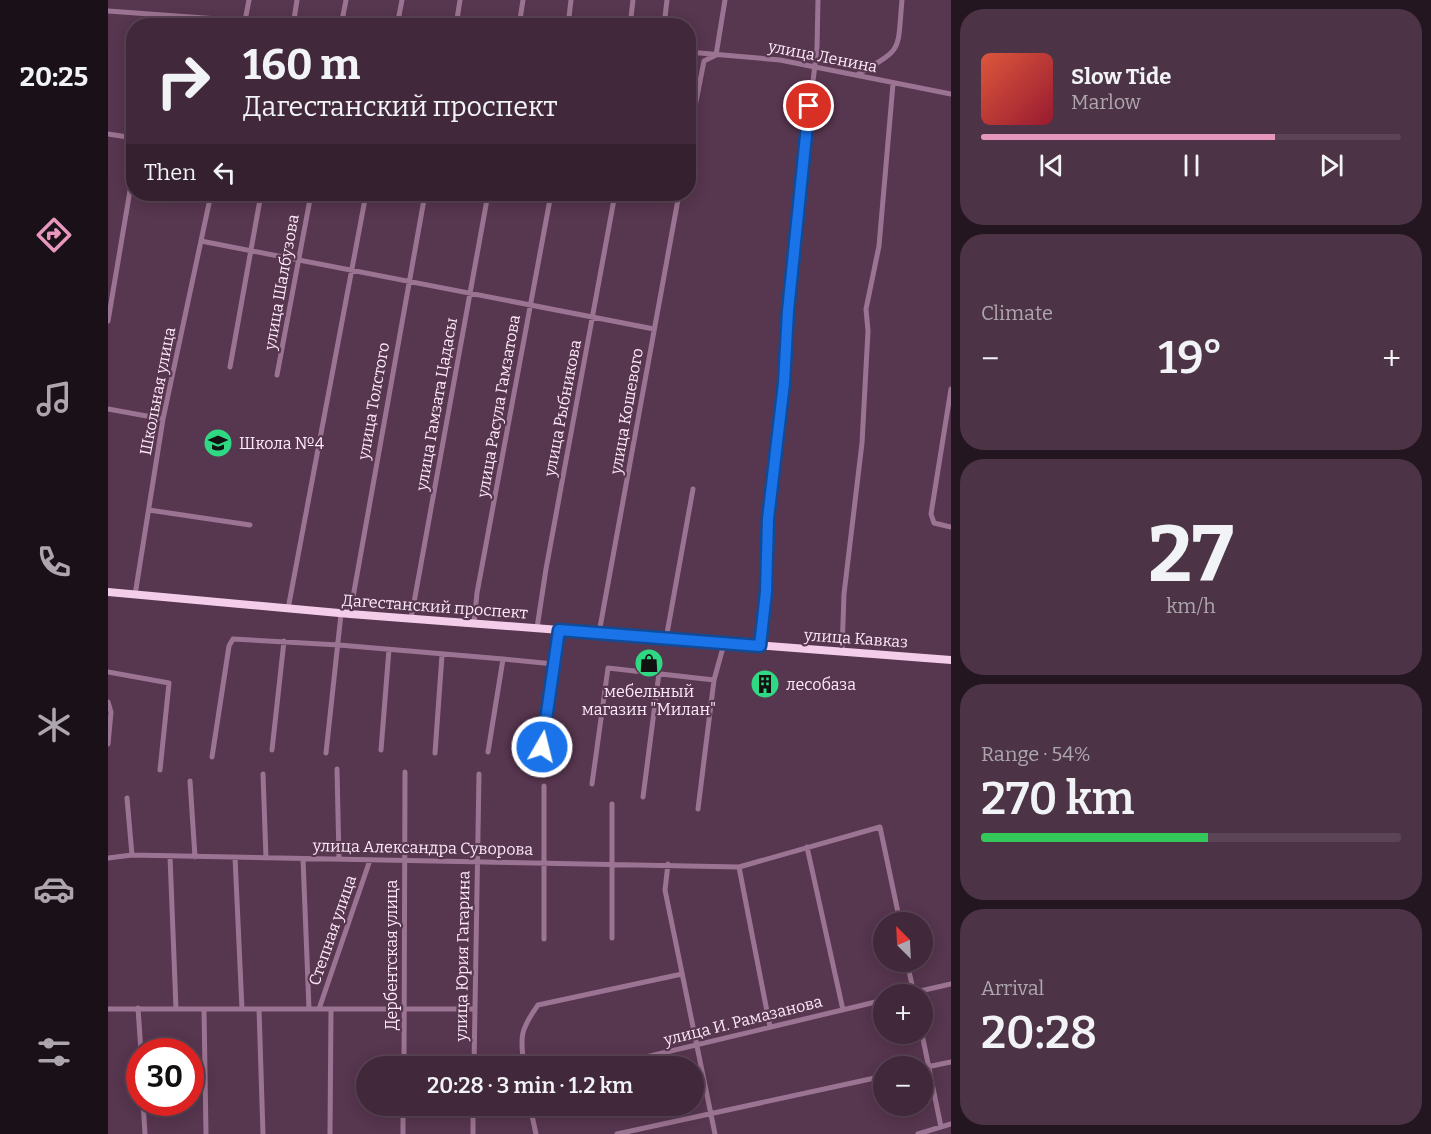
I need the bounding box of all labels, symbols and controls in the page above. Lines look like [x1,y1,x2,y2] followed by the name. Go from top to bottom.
[766,36,879,76] street label: улица Ленина
[243,40,360,90] text: 160 m
[144,42,222,120] icon: right
[20,61,88,93] text: 20:25
[1071,63,1171,90] text: Slow Tide
[783,80,834,131] pin
[792,89,825,122] icon: arrive
[1071,90,1141,114] text: Marlow
[243,91,557,123] text: Дагестанский проспект
[1035,149,1068,182] icon: previous
[1175,149,1208,182] icon: pause
[1315,149,1348,182] icon: next
[208,156,241,189] icon: left
[144,159,196,186] text: Then
[260,213,303,352] street label: улица Шалбузова
[33,214,75,256] icon: directions
[981,301,1053,325] text: Climate
[473,313,524,500] street label: улица Расула Гамзатова
[412,316,461,493] street label: улица Гамзата Цадасы
[136,325,179,457] street label: Школьная улица
[1158,331,1223,385] text: 19°
[540,338,585,479] street label: улица Рыбникова
[981,339,999,379] text: −
[1382,339,1401,379] text: +
[354,341,393,462] street label: улица Толстого
[606,347,647,477] street label: улица Кошевого
[33,378,75,420] icon: music
[202,427,234,459] school or university icon: Школа №4
[239,434,325,453] place label: Школа №4
[1148,508,1234,602] text: 27
[33,541,75,583] icon: phone
[341,591,529,622] street label: Дагестанский проспект
[1166,594,1216,618] text: km/h
[802,625,909,652] street label: улица Кавказ
[633,647,665,679] shop icon: мебельный магазин "Милан"
[749,668,781,700] building icon: лесобаза
[786,675,856,694] place label: лесобаза
[582,682,716,719] place label: мебельный магазин "Милан"
[33,704,75,746] icon: climate
[510,715,574,779] position arrow
[981,742,1091,766] text: Range · 54%
[981,772,1134,826] text: 270 km
[312,836,534,859] street label: улица Александра Суворова
[33,868,75,910] icon: car
[451,870,473,1042] street label: улица Юрия Гагарина
[305,872,360,988] street label: Степная улица
[382,880,401,1030] street label: Дербентская улица
[873,912,933,972] north arrow
[873,912,933,1116] map controls
[981,976,1044,1000] text: Arrival
[873,984,933,1044] button: +
[661,992,825,1050] street label: улица И. Рамазанова
[981,1006,1097,1060] text: 20:28
[33,1031,75,1073] icon: filters
[126,1038,204,1116] speed limit sign: 30
[873,1056,933,1116] button: −
[427,1072,633,1099] text: 20:28 · 3 min · 1.2 km

